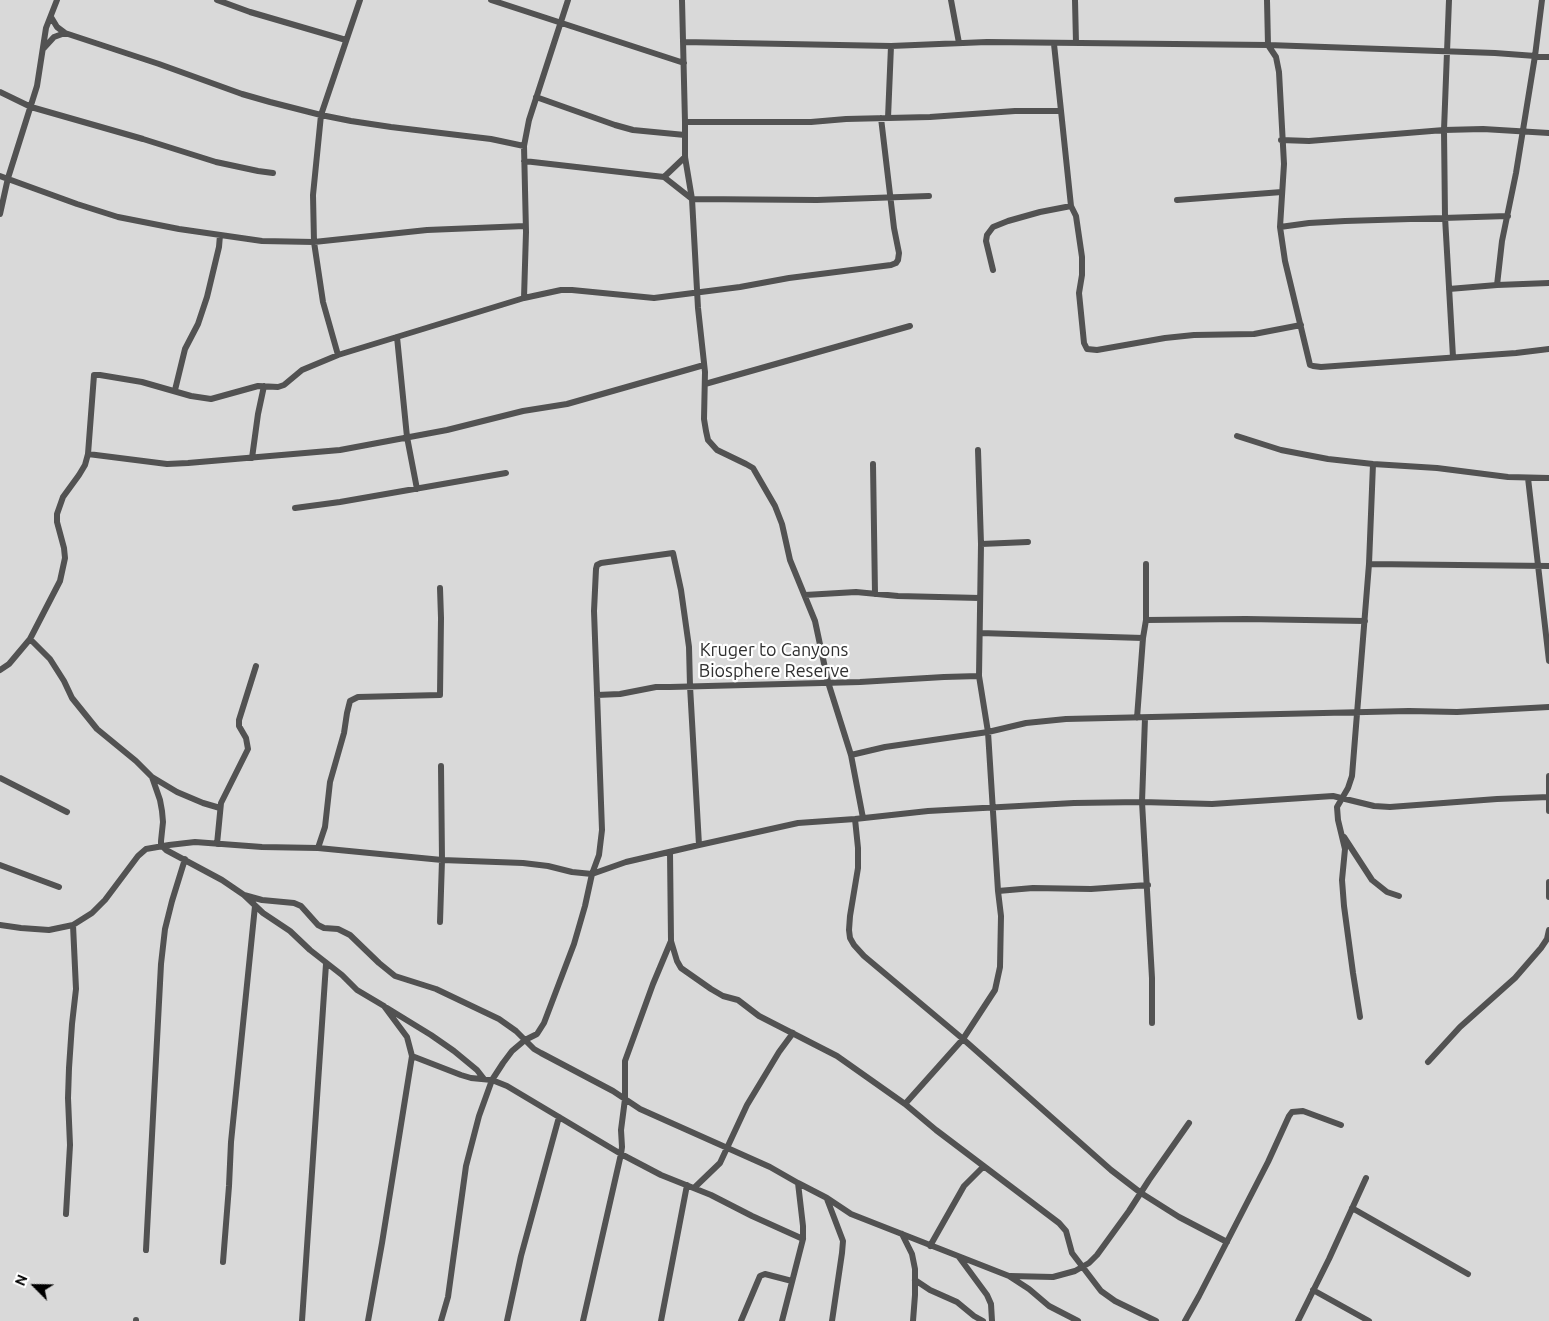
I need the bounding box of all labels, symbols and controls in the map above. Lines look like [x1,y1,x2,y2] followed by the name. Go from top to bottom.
[699,639,849,682] park label: Kruger to Canyons Biosphere Reserve
[10,1261,60,1311] north arrow
[12,1272,31,1288] text: N

